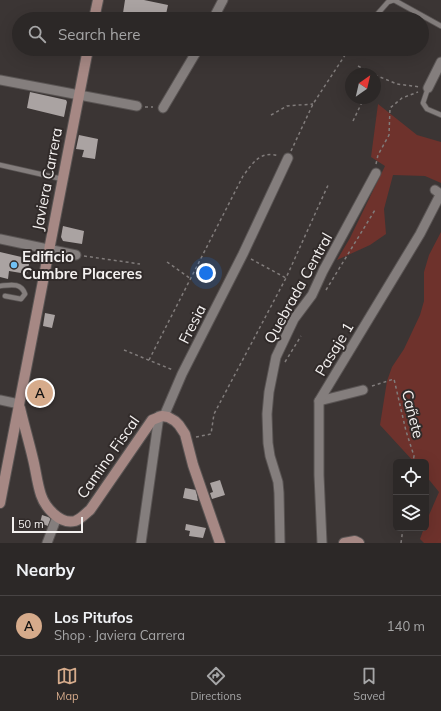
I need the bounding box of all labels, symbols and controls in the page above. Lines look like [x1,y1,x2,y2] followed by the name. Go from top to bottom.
[12,12,429,56] search box
[26,23,48,45] icon: search
[58,25,140,44] text: Search here
[345,68,381,104] north arrow
[28,126,66,232] street label: Javiera Carrera
[260,229,336,347] street label: Quebrada Central
[22,247,142,283] place label: Edificio Cumbre Placeres
[9,260,19,270] marker: Edificio Cumbre Placeres
[196,263,216,283] your location
[174,301,210,347] street label: Fresia
[311,319,357,379] street label: Pasaje 1
[27,378,53,408] pin: A
[398,388,428,440] street label: Cañete
[73,412,143,502] street label: Camino Fiscal
[393,459,429,531] map controls
[393,459,429,495] button: locate
[393,495,429,531] button: layers
[12,515,83,534] scale bar
[18,517,44,531] text: 50 m
[16,559,75,580] text: Nearby
[54,608,133,627] text: Los Pitufos
[24,618,34,634] text: A
[387,618,425,634] text: 140 m
[54,627,185,643] text: Shop · Javiera Carrera
[56,665,79,703] tab: Map
[191,665,241,703] tab: Directions
[353,665,385,703] tab: Saved

